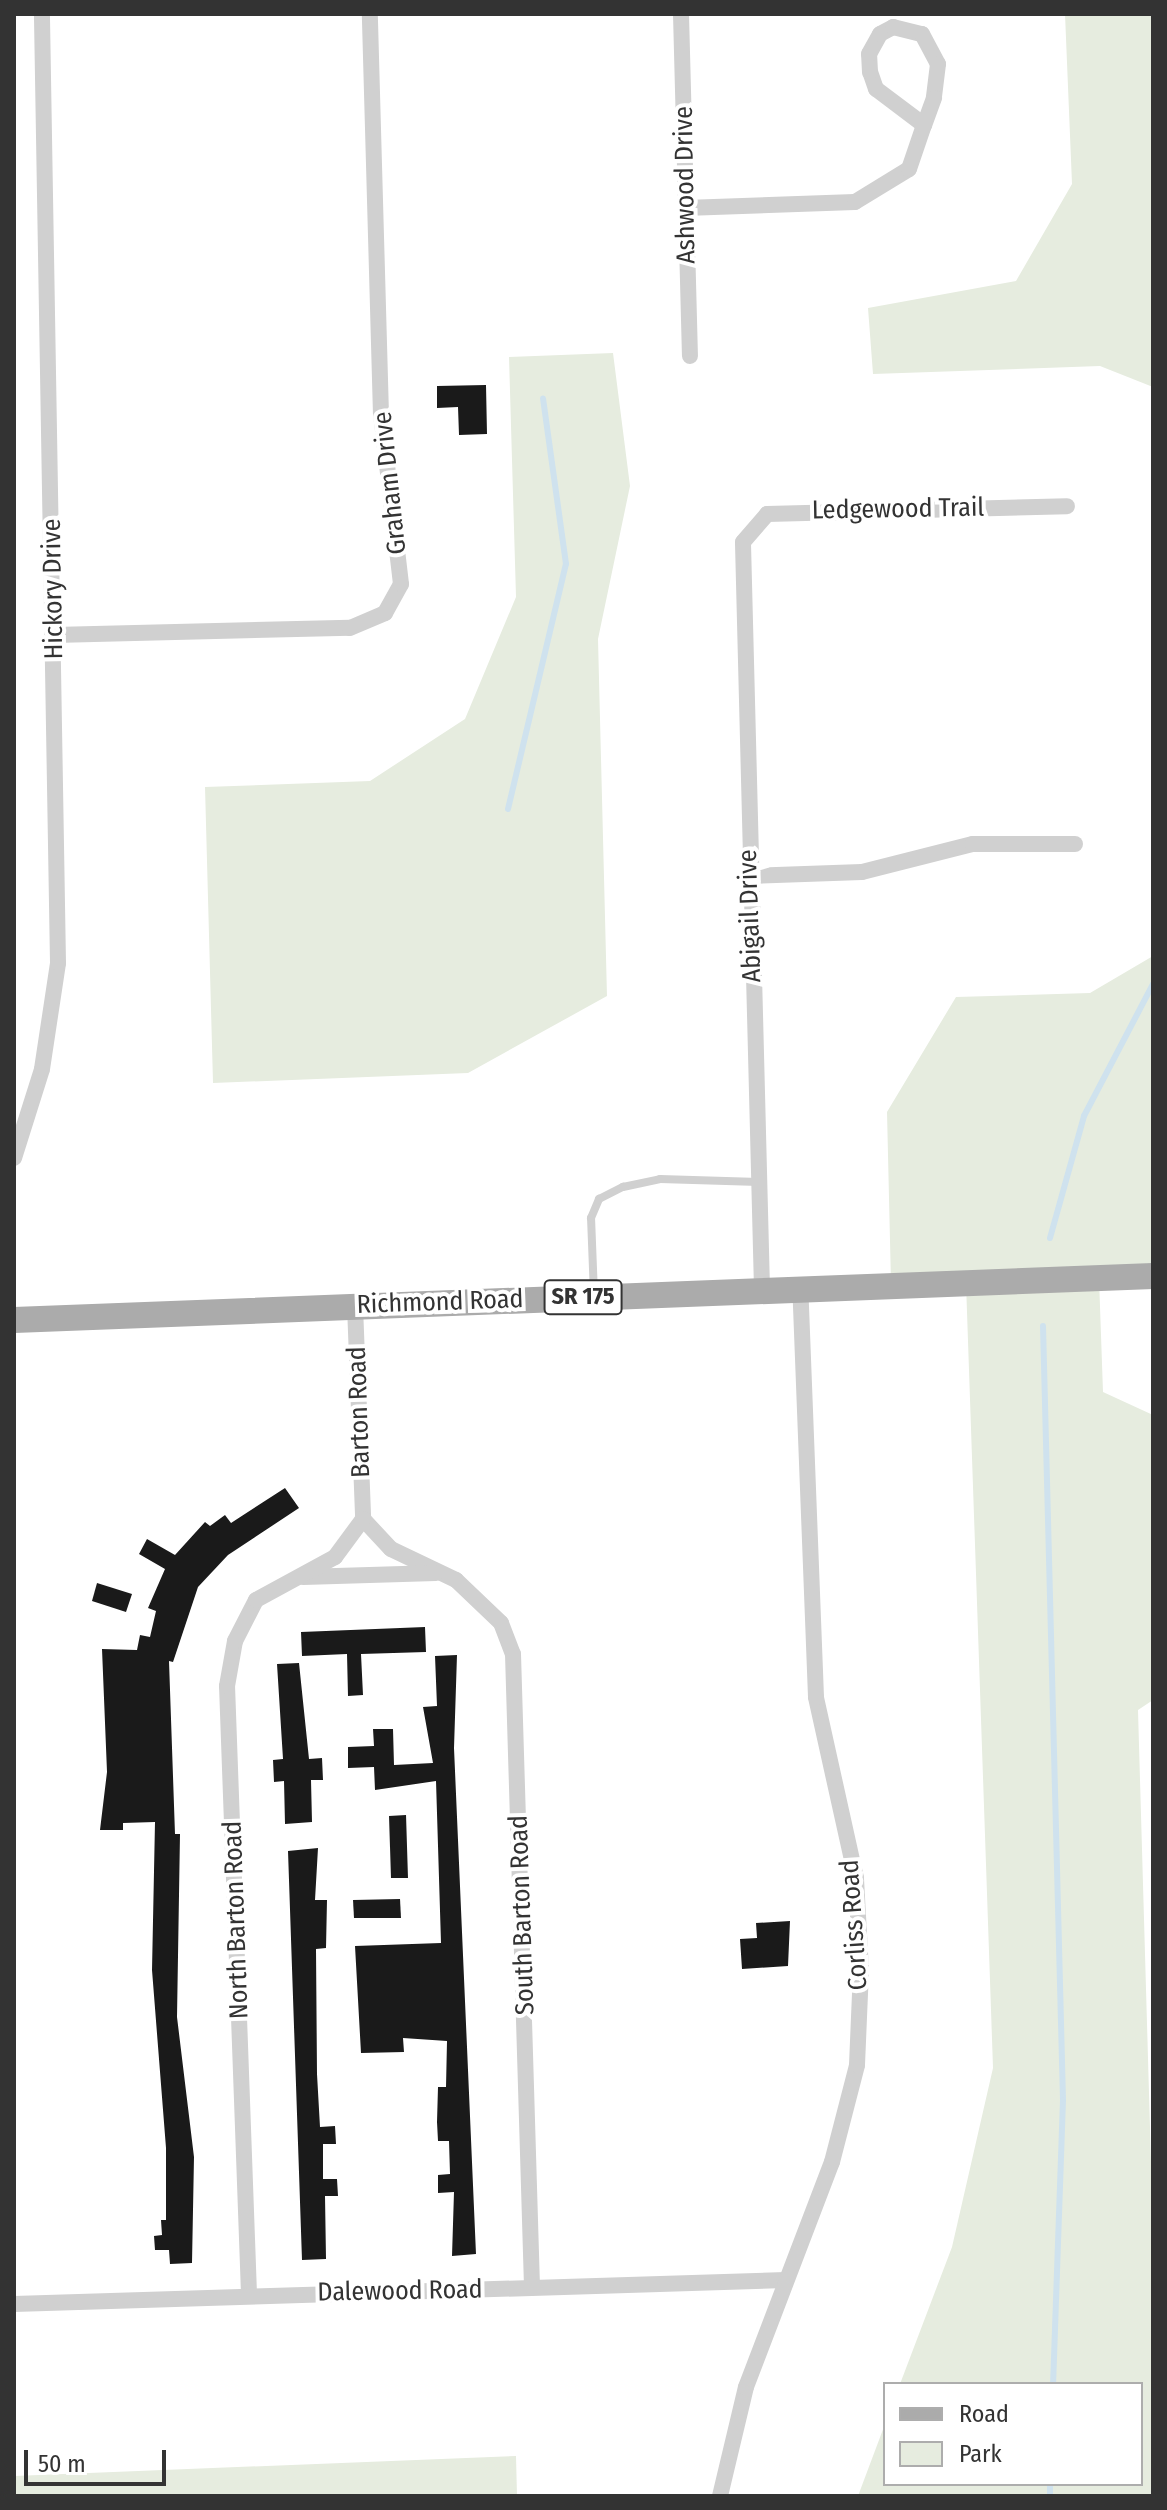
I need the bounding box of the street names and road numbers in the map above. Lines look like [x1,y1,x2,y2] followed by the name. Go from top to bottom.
[668,106,702,264] street label: Ashwood Drive
[367,410,413,556] street label: Graham Drive
[811,492,985,526] street label: Ledgewood Trail
[36,518,70,660] street label: Hickory Drive
[732,849,768,983] street label: Abigail Drive
[543,1277,623,1317] road number: SR 175
[356,1283,524,1321] street label: Richmond Road
[341,1346,377,1478] street label: Barton Road
[503,1815,541,2015] street label: South Barton Road
[217,1820,255,2020] street label: North Barton Road
[834,1859,874,1991] street label: Corliss Road
[317,2274,483,2308] street label: Dalewood Road

